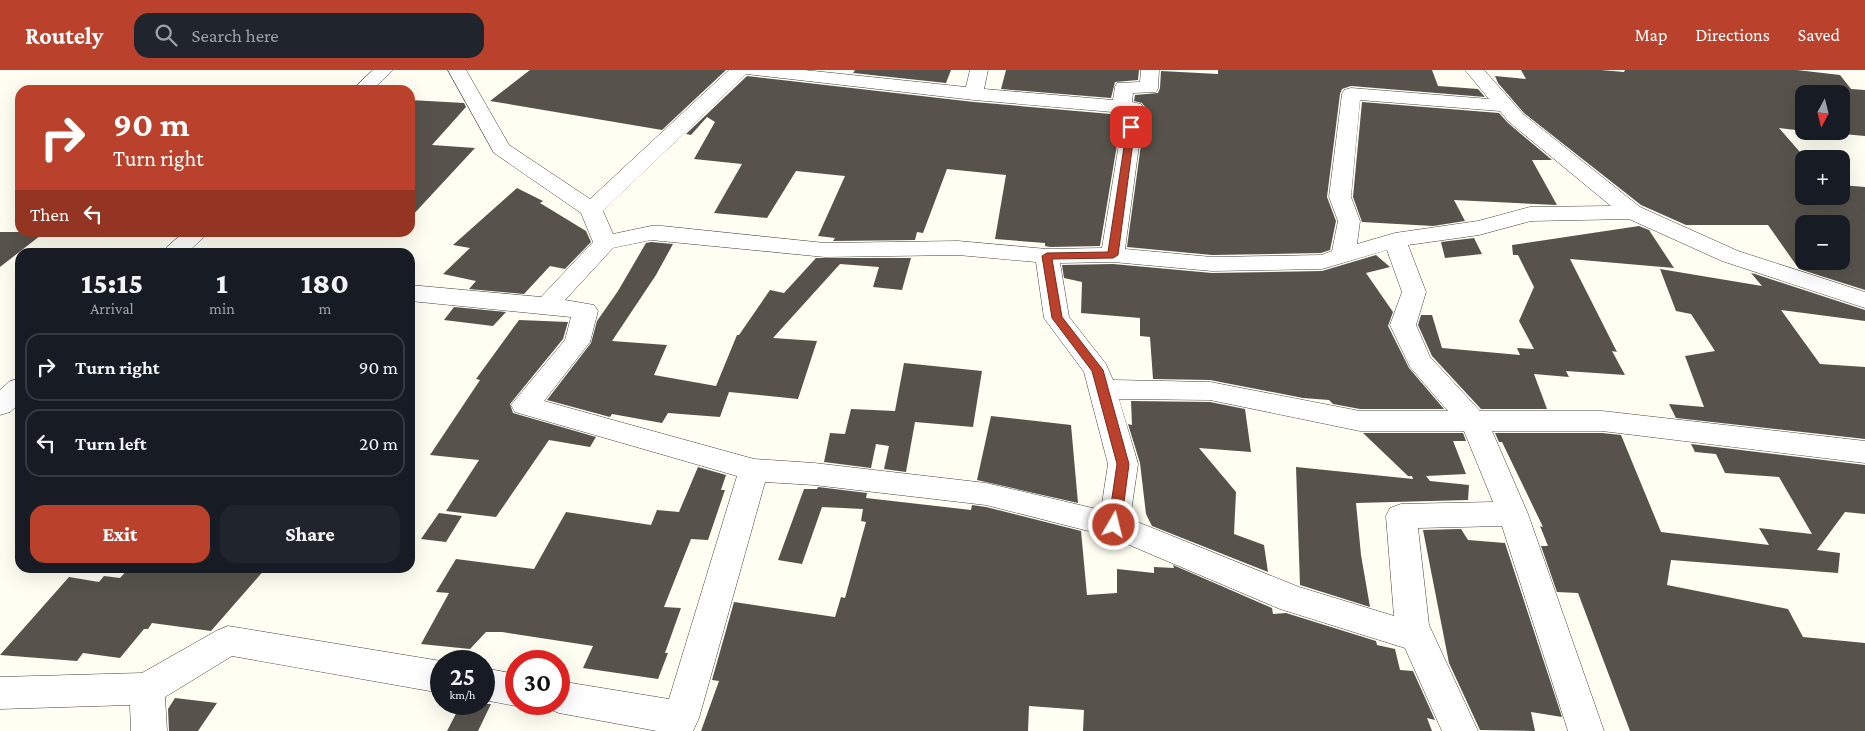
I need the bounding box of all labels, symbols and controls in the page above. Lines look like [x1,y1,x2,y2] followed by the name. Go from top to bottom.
[134,13,484,58] search box
[152,21,180,49] icon: search
[25,22,104,49] text: Routely
[192,25,279,46] text: Search here
[1635,25,1667,45] text: Map
[1695,25,1770,45] text: Directions
[1798,25,1840,45] text: Saved
[1795,85,1850,140] north arrow
[1795,85,1850,270] map controls
[30,105,95,170] icon: right
[113,105,190,144] text: 90 m
[1110,106,1152,148] pin
[1117,113,1145,141] icon: arrive
[113,146,204,171] text: Turn right
[1795,150,1850,205] button: +
[79,200,107,228] icon: left
[30,204,69,225] text: Then
[1795,215,1850,270] button: −
[81,266,143,299] text: 15:15
[216,266,228,299] text: 1
[301,266,349,299] text: 180
[90,300,134,317] text: Arrival
[209,300,235,317] text: min
[318,300,331,317] text: m
[32,353,60,381] icon: right
[75,357,160,378] text: Turn right
[359,357,398,378] text: 90 m
[32,429,60,457] icon: left
[75,433,147,454] text: Turn left
[359,433,398,454] text: 20 m
[1087,498,1139,550] position arrow
[30,505,210,563] button: Exit
[220,505,400,563] button: Share
[505,650,570,715] speed limit sign: 30
[450,663,475,690] text: 25
[450,688,475,702] text: km/h

